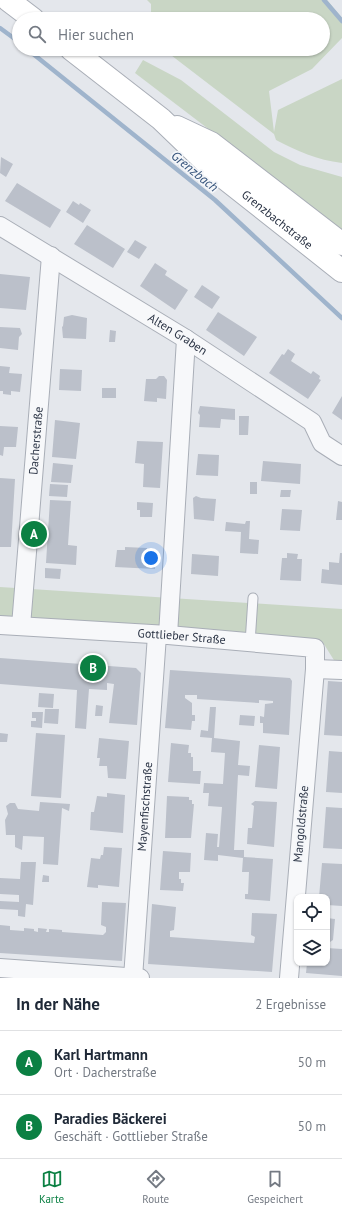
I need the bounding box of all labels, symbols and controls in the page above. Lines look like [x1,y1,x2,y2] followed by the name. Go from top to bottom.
[12,12,330,56] search box
[26,23,48,45] icon: search
[58,25,134,44] text: Hier suchen
[168,147,222,196] water label: Grenzbach
[239,187,316,252] street label: Grenzbachstraße
[146,310,210,358] street label: Alten Graben
[25,406,46,475] street label: Dacherstraße
[21,519,47,549] pin: A
[141,548,161,568] your location
[137,625,226,647] street label: Gottlieber Straße
[80,653,106,683] pin: B
[134,761,155,852] street label: Mayenfischstraße
[290,785,311,863] street label: Mangoldstraße
[294,894,330,966] map controls
[294,894,330,930] button: locate
[294,930,330,966] button: layers
[16,993,100,1015] text: In der Nähe
[255,996,326,1013] text: 2 Ergebnisse
[54,1045,148,1064] text: Karl Hartmann
[25,1054,33,1071] text: A
[298,1054,326,1071] text: 50 m
[54,1064,157,1081] text: Ort · Dacherstraße
[54,1109,167,1128] text: Paradies Bäckerei
[25,1118,33,1135] text: B
[298,1118,326,1135] text: 50 m
[54,1128,208,1145] text: Geschäft · Gottlieber Straße
[39,1168,64,1206] tab: Karte
[142,1168,169,1206] tab: Route
[247,1168,303,1206] tab: Gespeichert

